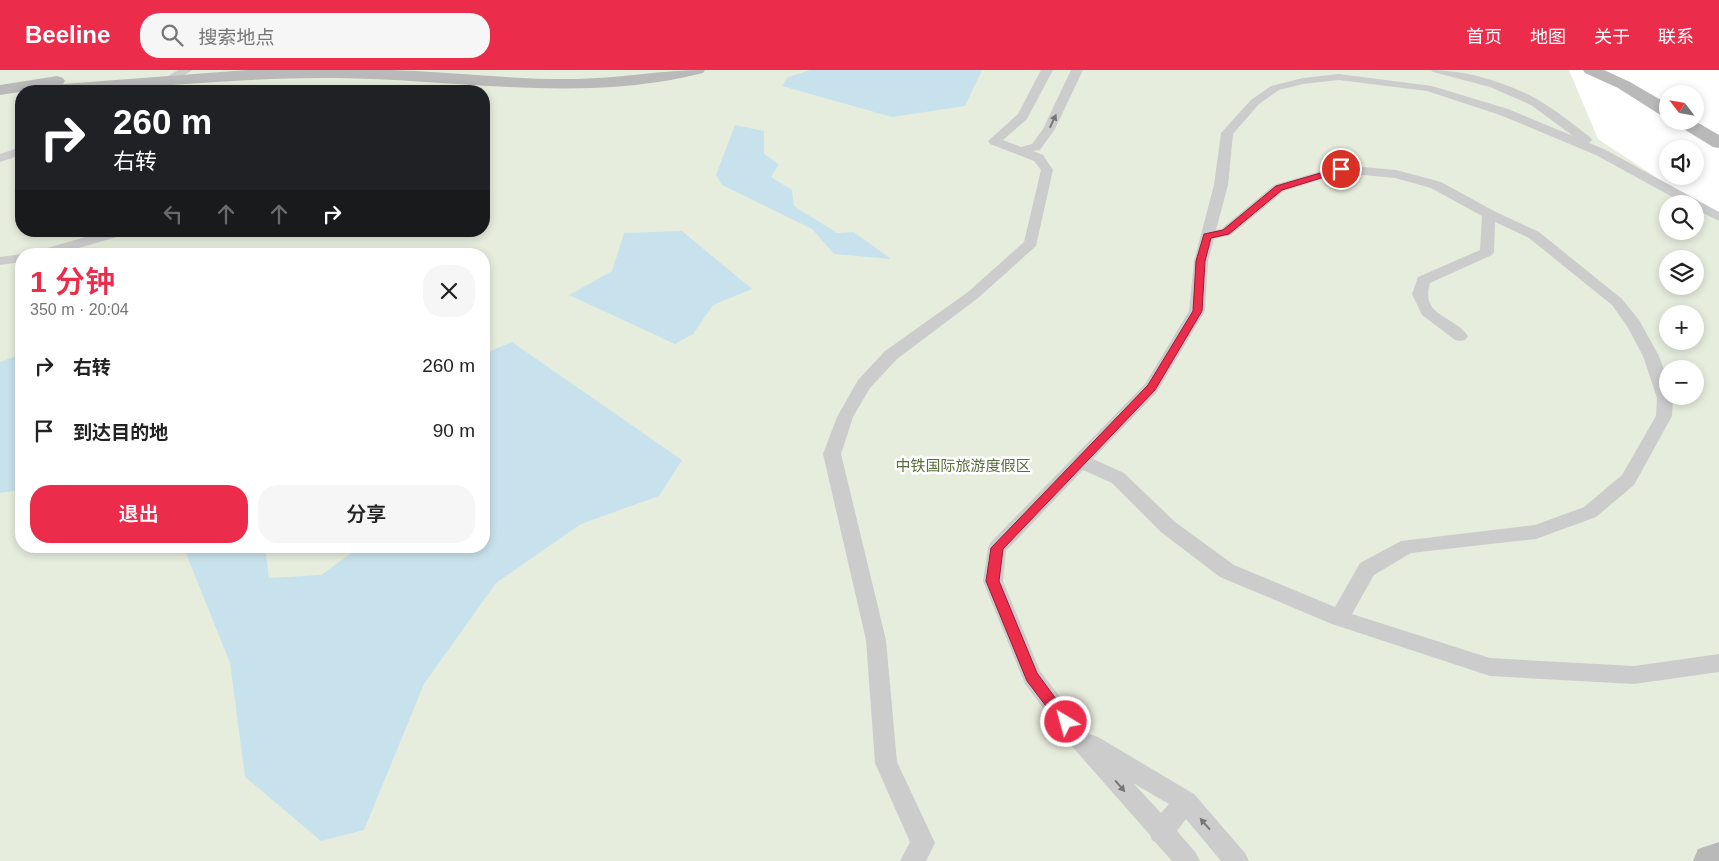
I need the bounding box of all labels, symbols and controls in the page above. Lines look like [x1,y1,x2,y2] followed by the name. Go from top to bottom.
[140,13,490,58] search box
[25,21,110,48] text: Beeline
[158,21,186,49] icon: search
[198,27,274,48] text: 搜索地点
[1466,27,1502,47] text: 首页
[1530,27,1566,47] text: 地图
[1594,27,1630,47] text: 关于
[1658,27,1694,47] text: 联系
[1659,85,1704,130] north arrow
[1659,85,1704,405] map controls
[113,102,212,141] text: 260 m
[30,105,95,170] icon: right
[1049,113,1057,128] one-way arrow
[1659,140,1704,185] button: sound
[1320,148,1362,190] pin
[113,149,157,174] text: 右转
[1327,155,1355,183] icon: arrive
[1659,195,1704,240] button: search
[159,200,187,228] icon: left
[212,200,240,228] icon: ahead
[265,200,293,228] icon: ahead
[318,200,346,228] icon: right
[1659,250,1704,295] button: layers
[30,265,115,298] text: 1 分钟
[423,265,475,317] button: close
[30,301,129,318] text: 350 m · 20:04
[1659,305,1704,350] button: +
[30,352,58,380] icon: right
[422,355,475,376] text: 260 m
[73,357,111,378] text: 右转
[1659,360,1704,405] button: −
[30,417,58,445] icon: arrive
[433,420,475,441] text: 90 m
[73,422,168,443] text: 到达目的地
[895,457,1031,474] park label: 中铁国际旅游度假区
[30,485,248,543] button: 退出
[258,485,475,543] button: 分享
[1039,695,1091,747] position arrow
[1115,780,1126,793] one-way arrow
[1200,818,1211,830] one-way arrow

